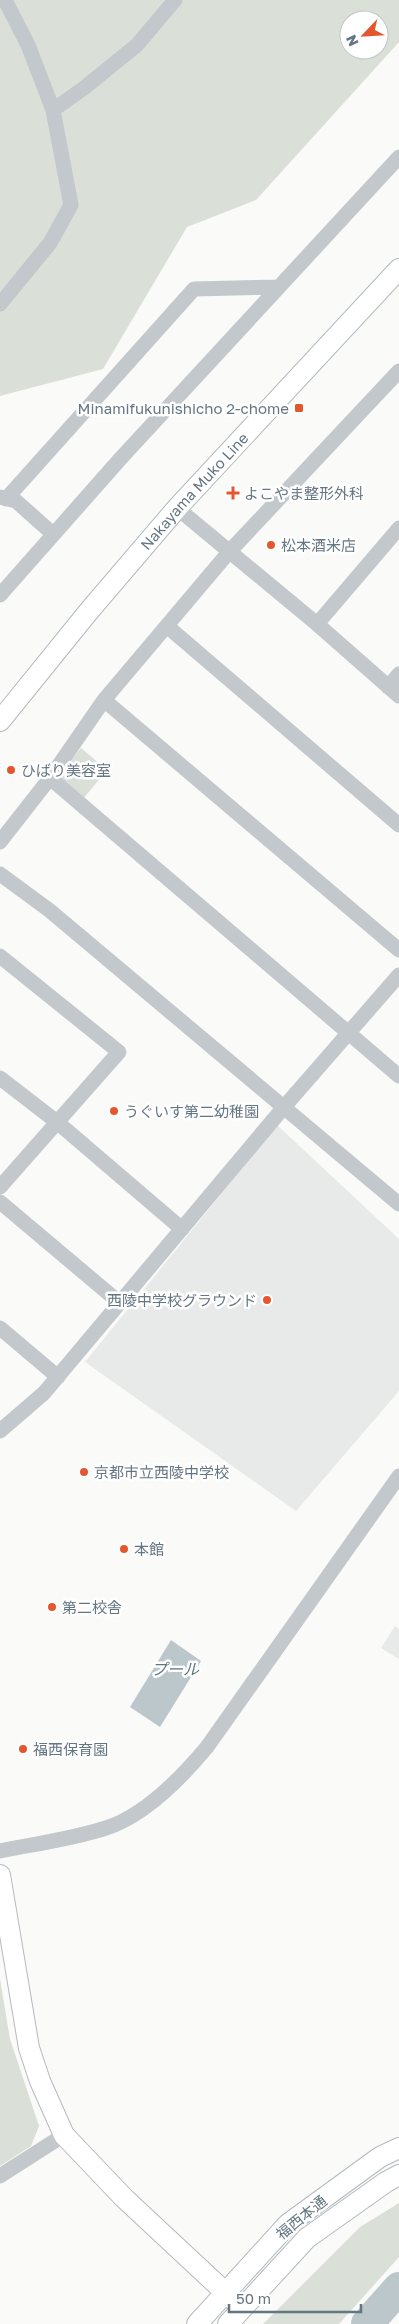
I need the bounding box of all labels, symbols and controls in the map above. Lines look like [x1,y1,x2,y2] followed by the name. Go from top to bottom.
[339,10,389,60] north arrow
[342,32,362,49] text: N
[78,399,289,417] place label: Minamifukunishicho 2-chome
[293,402,305,414] marker: Minamifukunishicho 2-chome
[136,428,252,553] street label: Nakayama Muko Line
[244,484,364,502] place label: よこやま整形外科
[226,486,240,500] marker: よこやま整形外科
[281,536,356,554] place label: 松本酒米店
[265,539,277,551] marker: 松本酒米店
[21,761,111,779] place label: ひばり美容室
[5,764,17,776] marker: ひばり美容室
[124,1102,259,1120] place label: うぐいす第二幼稚園
[108,1105,120,1117] marker: うぐいす第二幼稚園
[107,1291,257,1309] place label: 西陵中学校グラウンド
[261,1294,273,1306] marker: 西陵中学校グラウンド
[94,1463,229,1481] place label: 京都市立西陵中学校
[78,1466,90,1478] marker: 京都市立西陵中学校
[134,1540,164,1558] place label: 本館
[118,1543,130,1555] marker: 本館
[62,1598,122,1616] place label: 第二校舎
[46,1601,58,1613] marker: 第二校舎
[151,1659,200,1679] water label: プール
[33,1740,108,1758] place label: 福西保育園
[17,1743,29,1755] marker: 福西保育園
[272,2191,330,2243] street label: 福西本通
[229,2282,362,2314] scale bar
[236,2289,271,2307] text: 50 m

